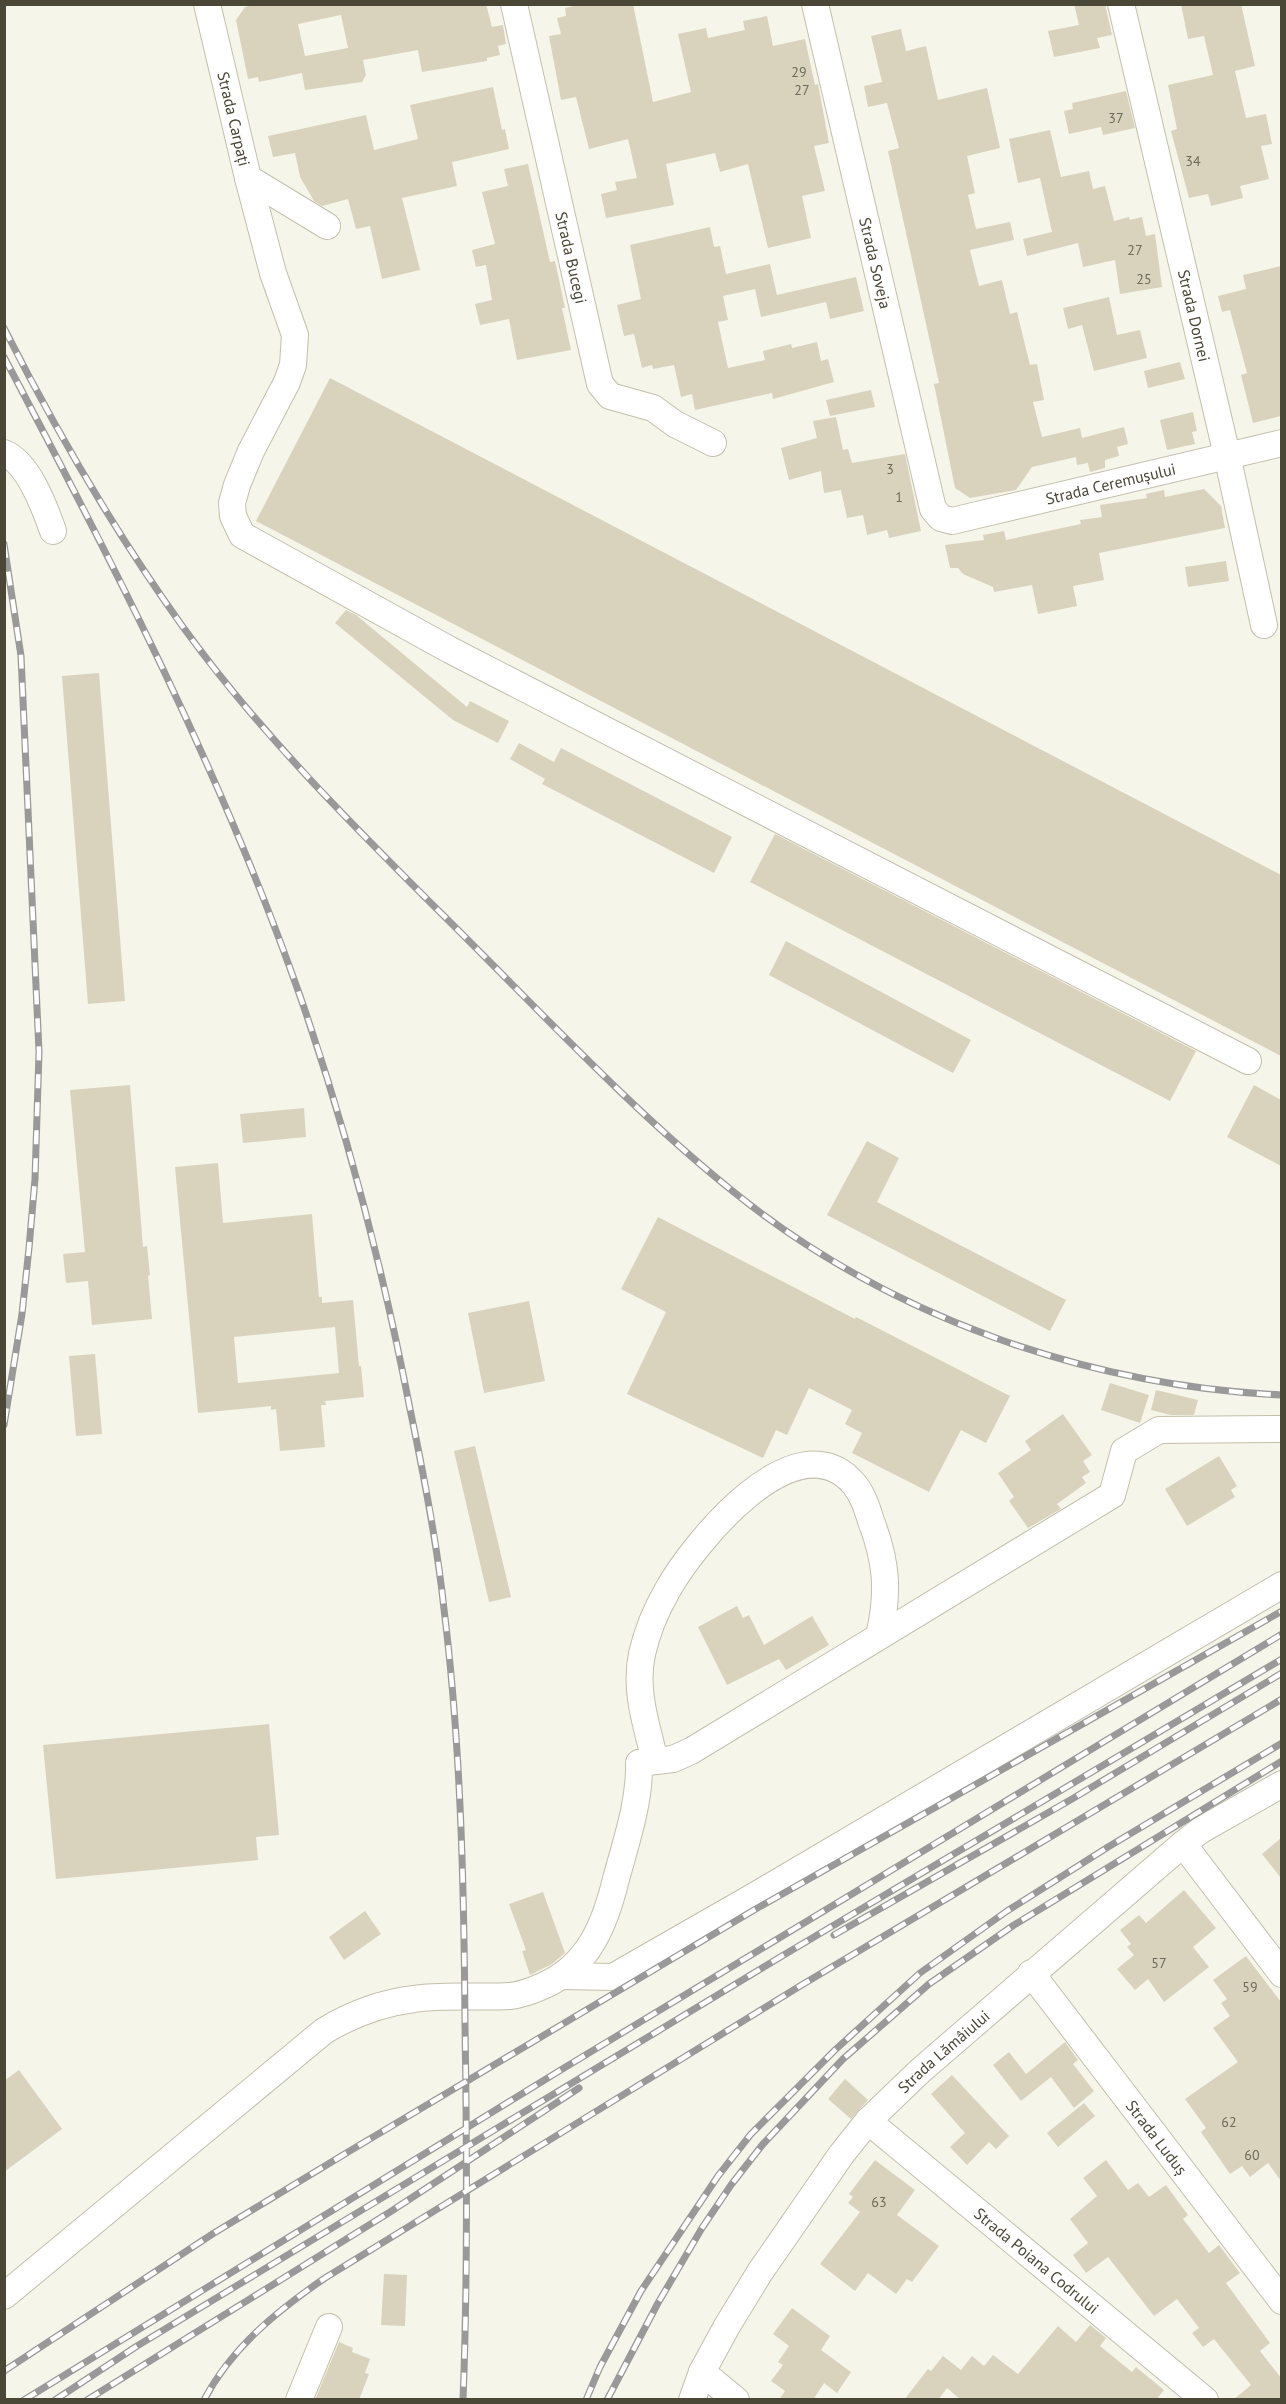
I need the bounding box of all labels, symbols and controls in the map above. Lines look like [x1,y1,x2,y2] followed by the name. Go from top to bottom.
[791,63,807,81] house number: 29
[213,69,255,168] street label: Strada Carpați
[794,81,810,99] house number: 27
[1108,109,1124,127] house number: 37
[1185,152,1201,170] house number: 34
[551,210,592,306] street label: Strada Bucegi
[855,215,896,311] street label: Strada Soveja
[1127,241,1143,259] house number: 27
[1174,268,1215,363] street label: Strada Dornei
[1136,270,1152,288] house number: 25
[1044,458,1178,509] street label: Strada Ceremușului
[886,460,894,478] house number: 3
[895,488,903,506] house number: 1
[1151,1954,1167,1972] house number: 57
[1242,1978,1258,1996] house number: 59
[893,2005,994,2097] street label: Strada Lămâiului
[1122,2096,1192,2179] street label: Strada Luduș
[1221,2113,1237,2131] house number: 62
[1244,2146,1260,2164] house number: 60
[871,2193,887,2211] house number: 63
[970,2203,1103,2318] street label: Strada Poiana Codrului

